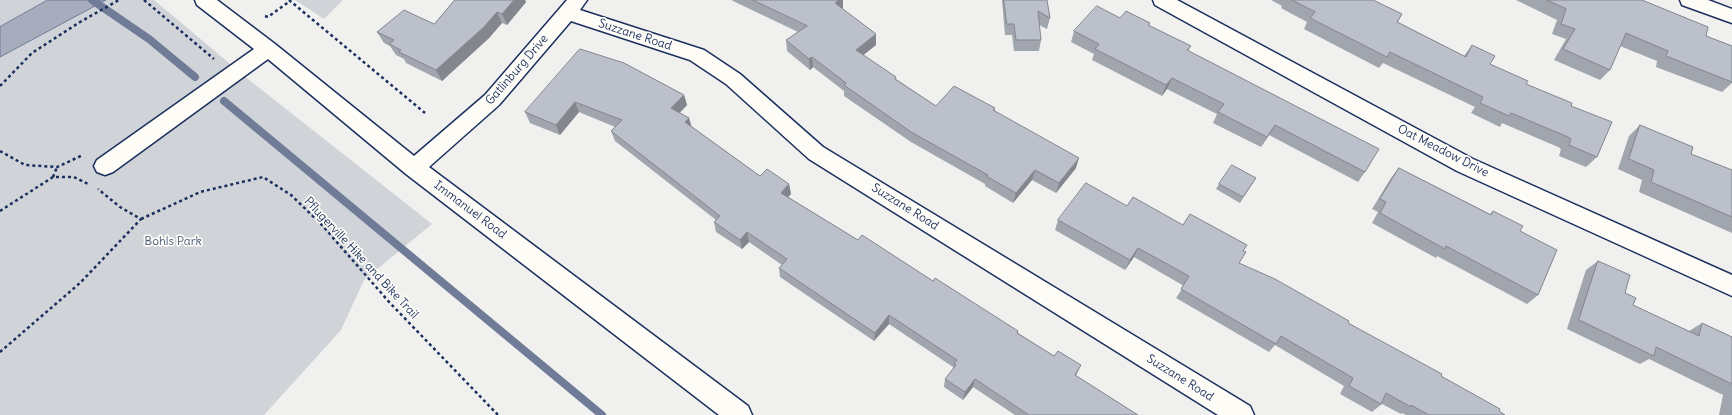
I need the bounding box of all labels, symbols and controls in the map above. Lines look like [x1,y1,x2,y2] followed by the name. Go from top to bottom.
[596,16,674,54] street label: Suzzane Road
[483,32,551,108] street label: Gatlinburg Drive
[1395,122,1491,180] street label: Oat Meadow Drive
[431,178,509,242] street label: Immanuel Road
[869,181,941,233] street label: Suzzane Road
[301,194,421,322] street label: Pflugerville Hike and Bike Trail
[144,235,202,249] park label: Bohls Park
[1144,352,1216,404] street label: Suzzane Road

